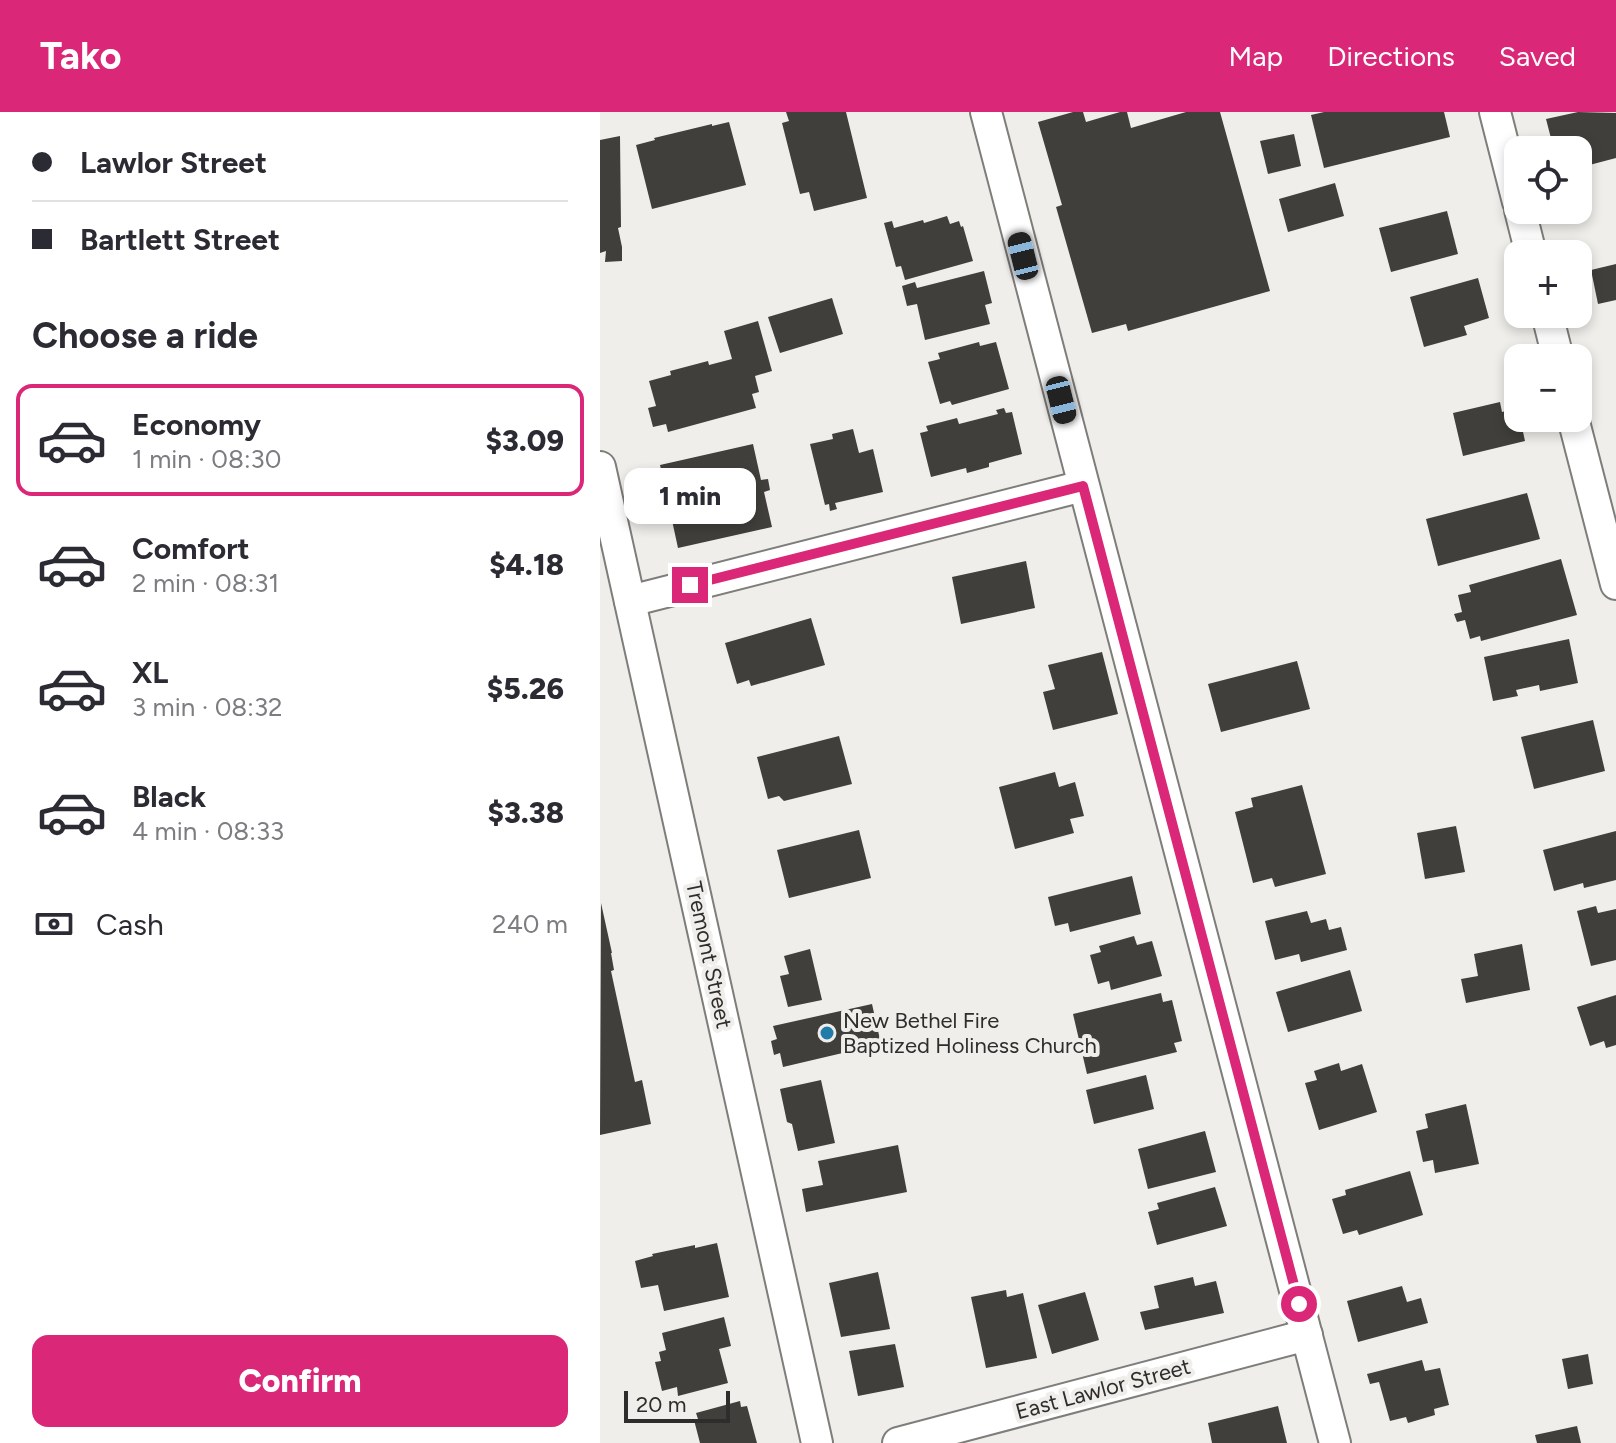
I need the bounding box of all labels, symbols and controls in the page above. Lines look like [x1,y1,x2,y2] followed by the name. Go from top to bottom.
[40,33,121,79] text: Tako
[1229,39,1283,73] text: Map
[1327,39,1455,73] text: Directions
[1499,39,1576,73] text: Saved
[1504,136,1592,432] map controls
[1504,136,1592,224] button: locate
[80,144,267,181] text: Lawlor Street
[80,221,280,258] text: Bartlett Street
[1006,230,1040,282] car
[1504,240,1592,328] button: +
[32,314,258,357] text: Choose a ride
[1504,344,1592,432] button: −
[1044,374,1078,426] car
[36,404,108,476] icon: car
[132,406,261,443] text: Economy
[486,422,564,459] text: $3.09
[132,443,281,475] text: 1 min · 08:30
[624,469,756,525] callout: 1 min
[659,480,721,512] text: 1 min
[36,528,108,600] icon: car
[132,530,250,567] text: Comfort
[489,546,564,583] text: $4.18
[132,567,279,599] text: 2 min · 08:31
[672,567,708,603] route end
[36,652,108,724] icon: car
[132,654,168,691] text: XL
[487,670,564,707] text: $5.26
[132,691,283,723] text: 3 min · 08:32
[36,776,108,848] icon: car
[132,778,206,815] text: Black
[488,794,564,831] text: $3.38
[132,815,284,847] text: 4 min · 08:33
[680,879,738,1031] street label: Tremont Street
[32,902,76,946] icon: cash
[96,906,164,943] text: Cash
[492,908,568,940] text: 240 m
[843,1007,1097,1059] place label: New Bethel Fire Baptized Holiness Church
[818,1024,836,1042] marker: New Bethel Fire Baptized Holiness Church
[1281,1286,1317,1322] route start
[32,1335,568,1427] button: Confirm
[1013,1353,1193,1425] street label: East Lawlor Street
[624,1387,730,1423] scale bar
[636,1391,687,1418] text: 20 m

